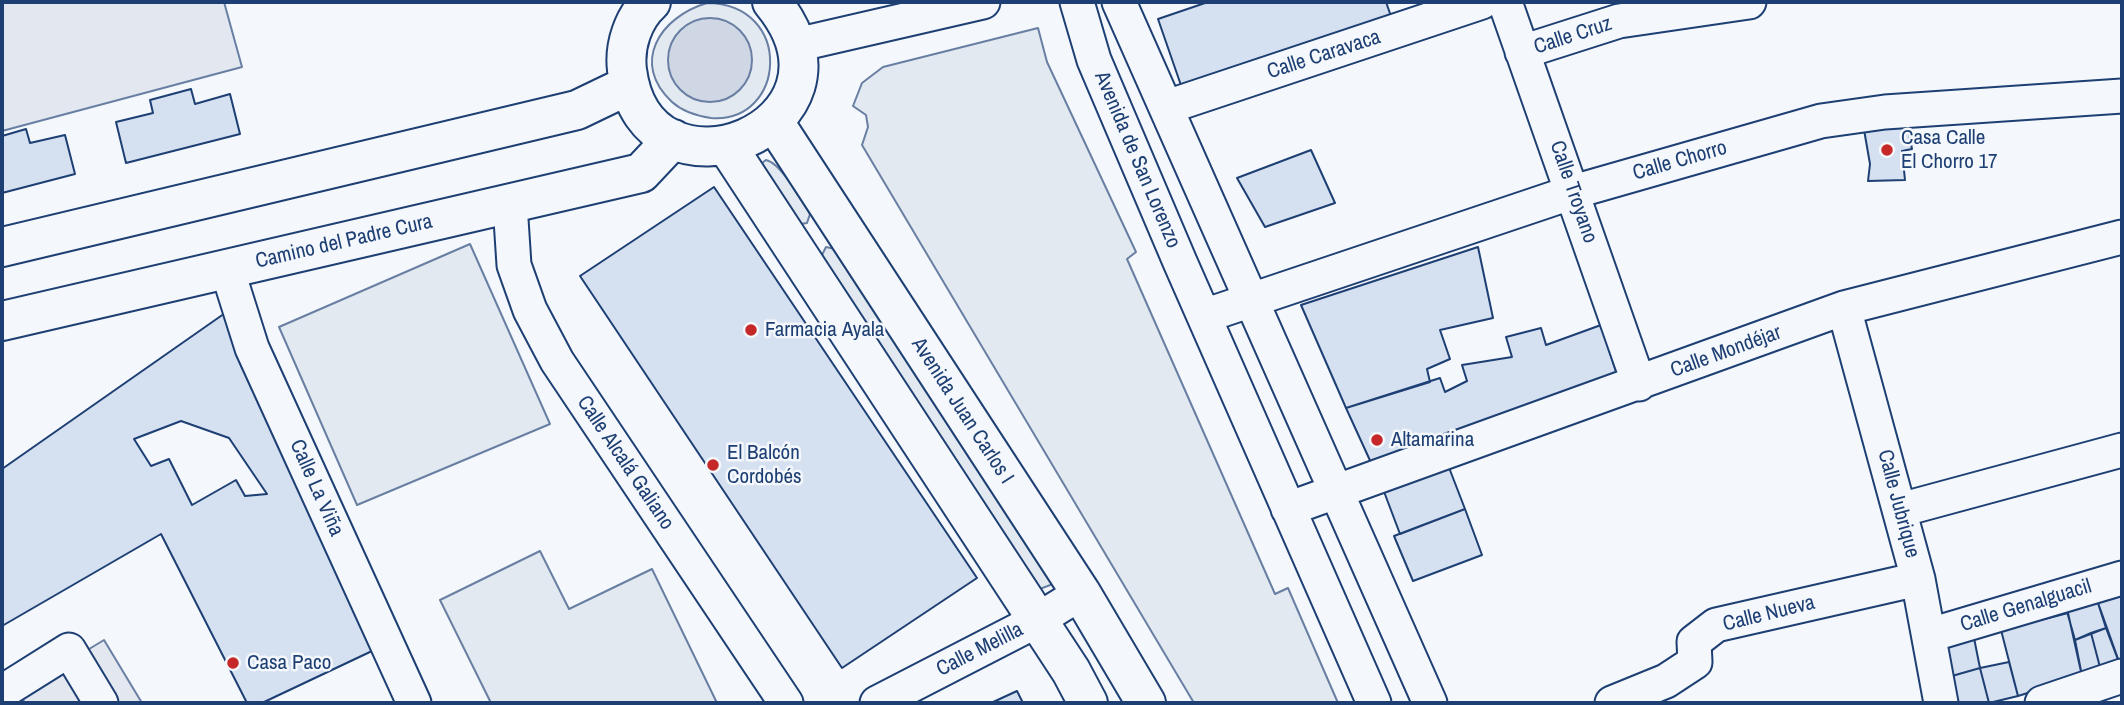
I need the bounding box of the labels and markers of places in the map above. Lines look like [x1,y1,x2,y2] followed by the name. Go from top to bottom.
[1901,125,1998,175] place label: Casa Calle El Chorro 17
[1879,142,1895,158] marker: Casa Calle El Chorro 17
[765,317,884,343] place label: Farmacia Ayala
[743,322,759,338] marker: Farmacia Ayala
[1391,427,1474,453] place label: Altamarina
[1369,432,1385,448] marker: Altamarina
[727,440,802,490] place label: El Balcón Cordobés
[705,457,721,473] marker: El Balcón Cordobés
[247,650,331,676] place label: Casa Paco
[225,655,241,671] marker: Casa Paco

